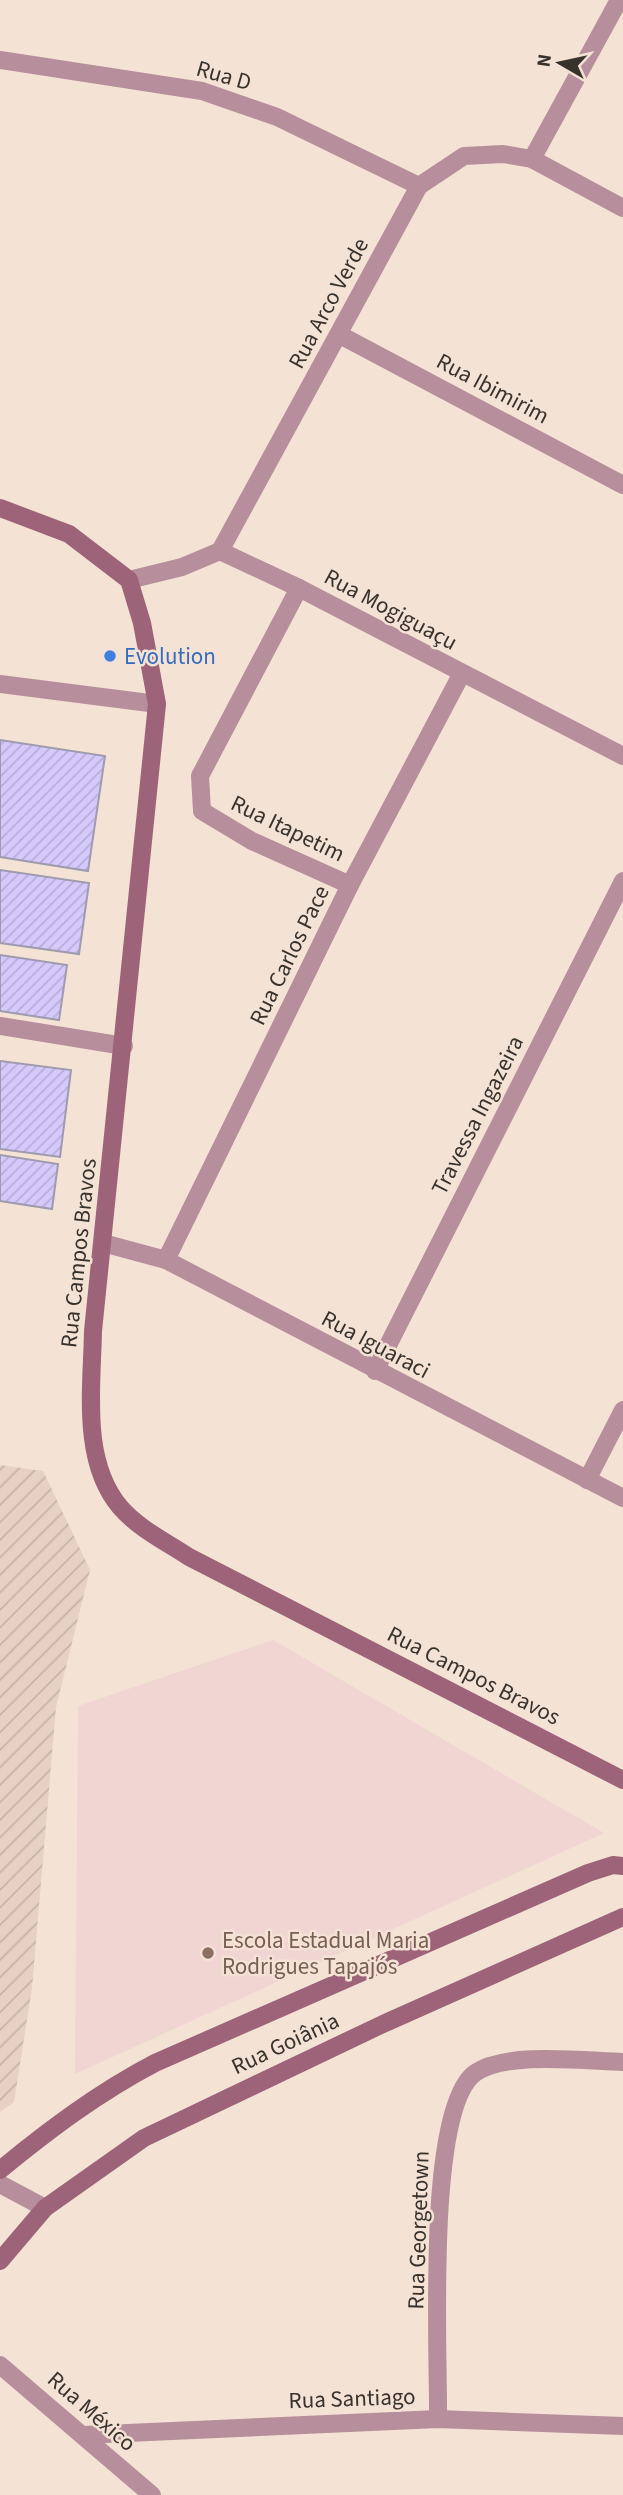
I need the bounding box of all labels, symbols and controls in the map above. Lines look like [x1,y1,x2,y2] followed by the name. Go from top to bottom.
[525,28,595,98] north arrow
[192,52,255,99] street label: Rua D
[530,52,559,69] text: N
[280,232,377,375] street label: Rua Arco Verde
[430,345,555,432] street label: Rua Ibimirim
[318,560,463,659] street label: Rua Mogiguaçu
[124,640,216,673] place label: Evolution
[102,648,118,664] marker: Evolution
[225,787,350,870] street label: Rua Itapetim
[241,880,338,1031] street label: Rua Carlos Pace
[423,1030,532,1201] street label: Travessa Ingazeira
[52,1157,105,1349] street label: Rua Campos Bravos
[316,1302,436,1387] street label: Rua Iguaraci
[382,1618,566,1733] street label: Rua Campos Bravos
[222,1924,429,1983] place label: Escola Estadual Maria Rodrigues Tapajós
[200,1945,216,1961] marker: Escola Estadual Maria Rodrigues Tapajós
[226,2004,345,2083] street label: Rua Goiânia
[399,2150,438,2310] street label: Rua Georgetown
[40,2363,143,2459] street label: Rua México
[288,2380,416,2417] street label: Rua Santiago

